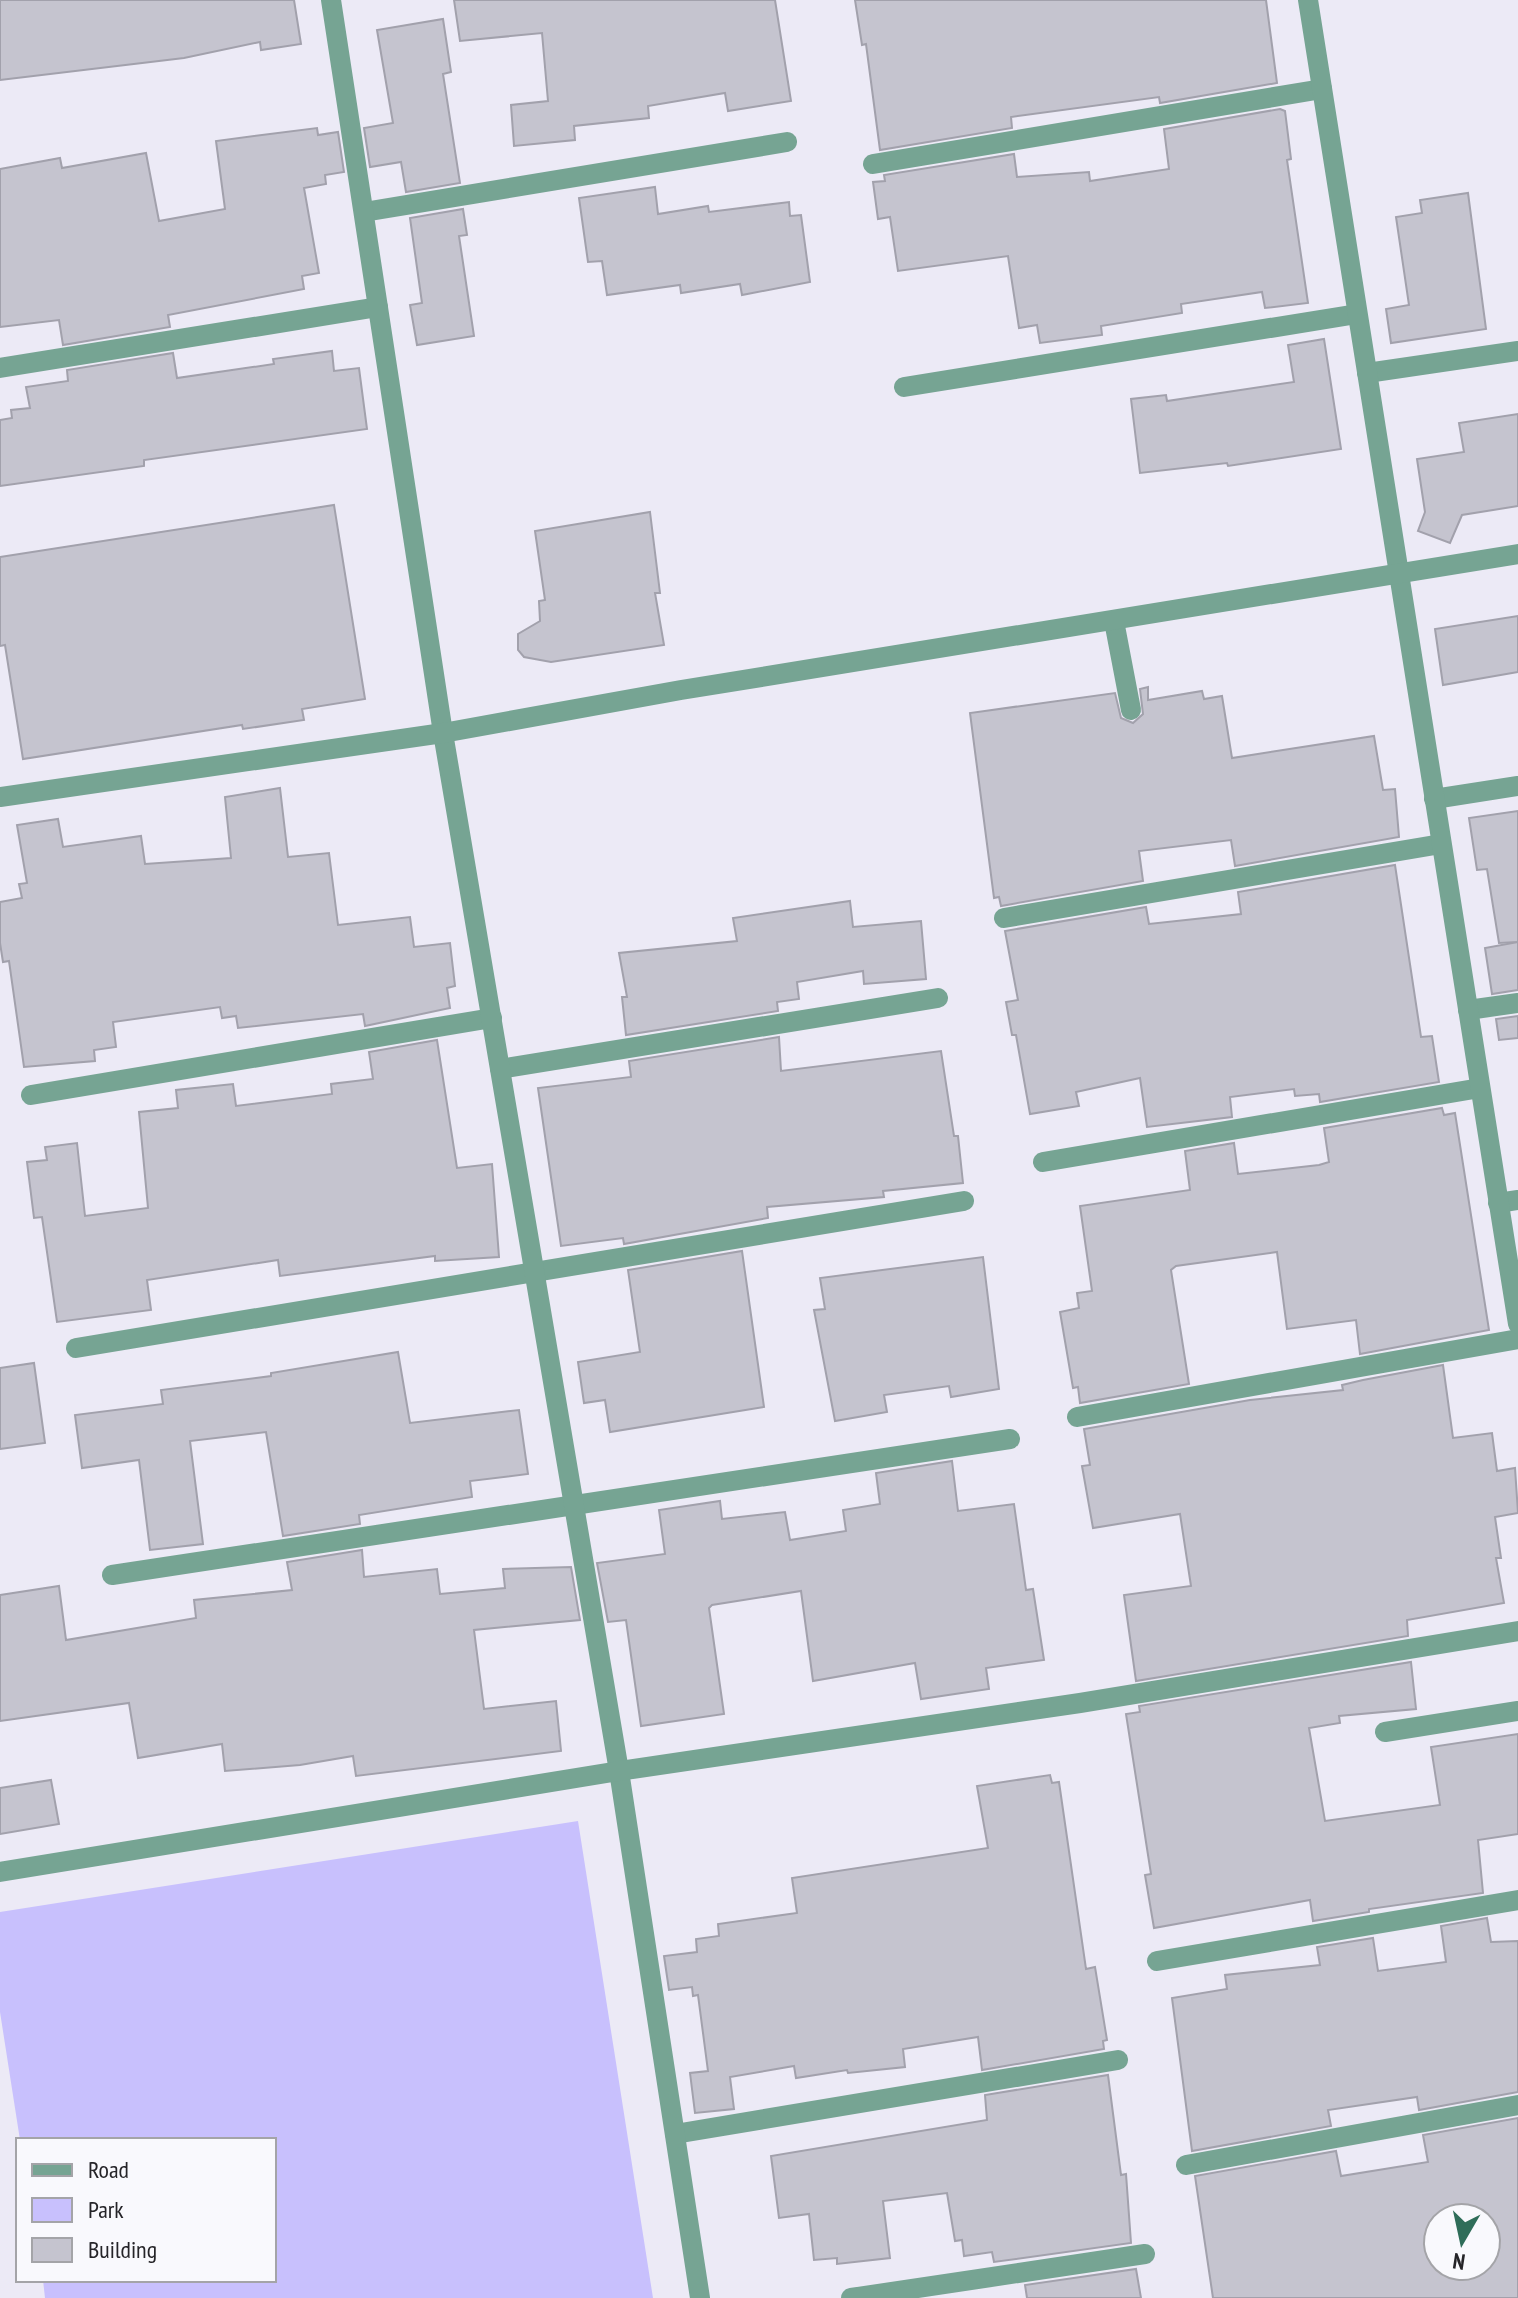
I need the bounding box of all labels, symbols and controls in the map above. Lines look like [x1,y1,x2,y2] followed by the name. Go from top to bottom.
[16,2138,276,2282] legend
[88,2154,129,2185] text: Road
[88,2194,124,2225] text: Park
[1422,2202,1502,2282] north arrow
[88,2234,157,2265] text: Building
[1451,2247,1467,2277] text: N

